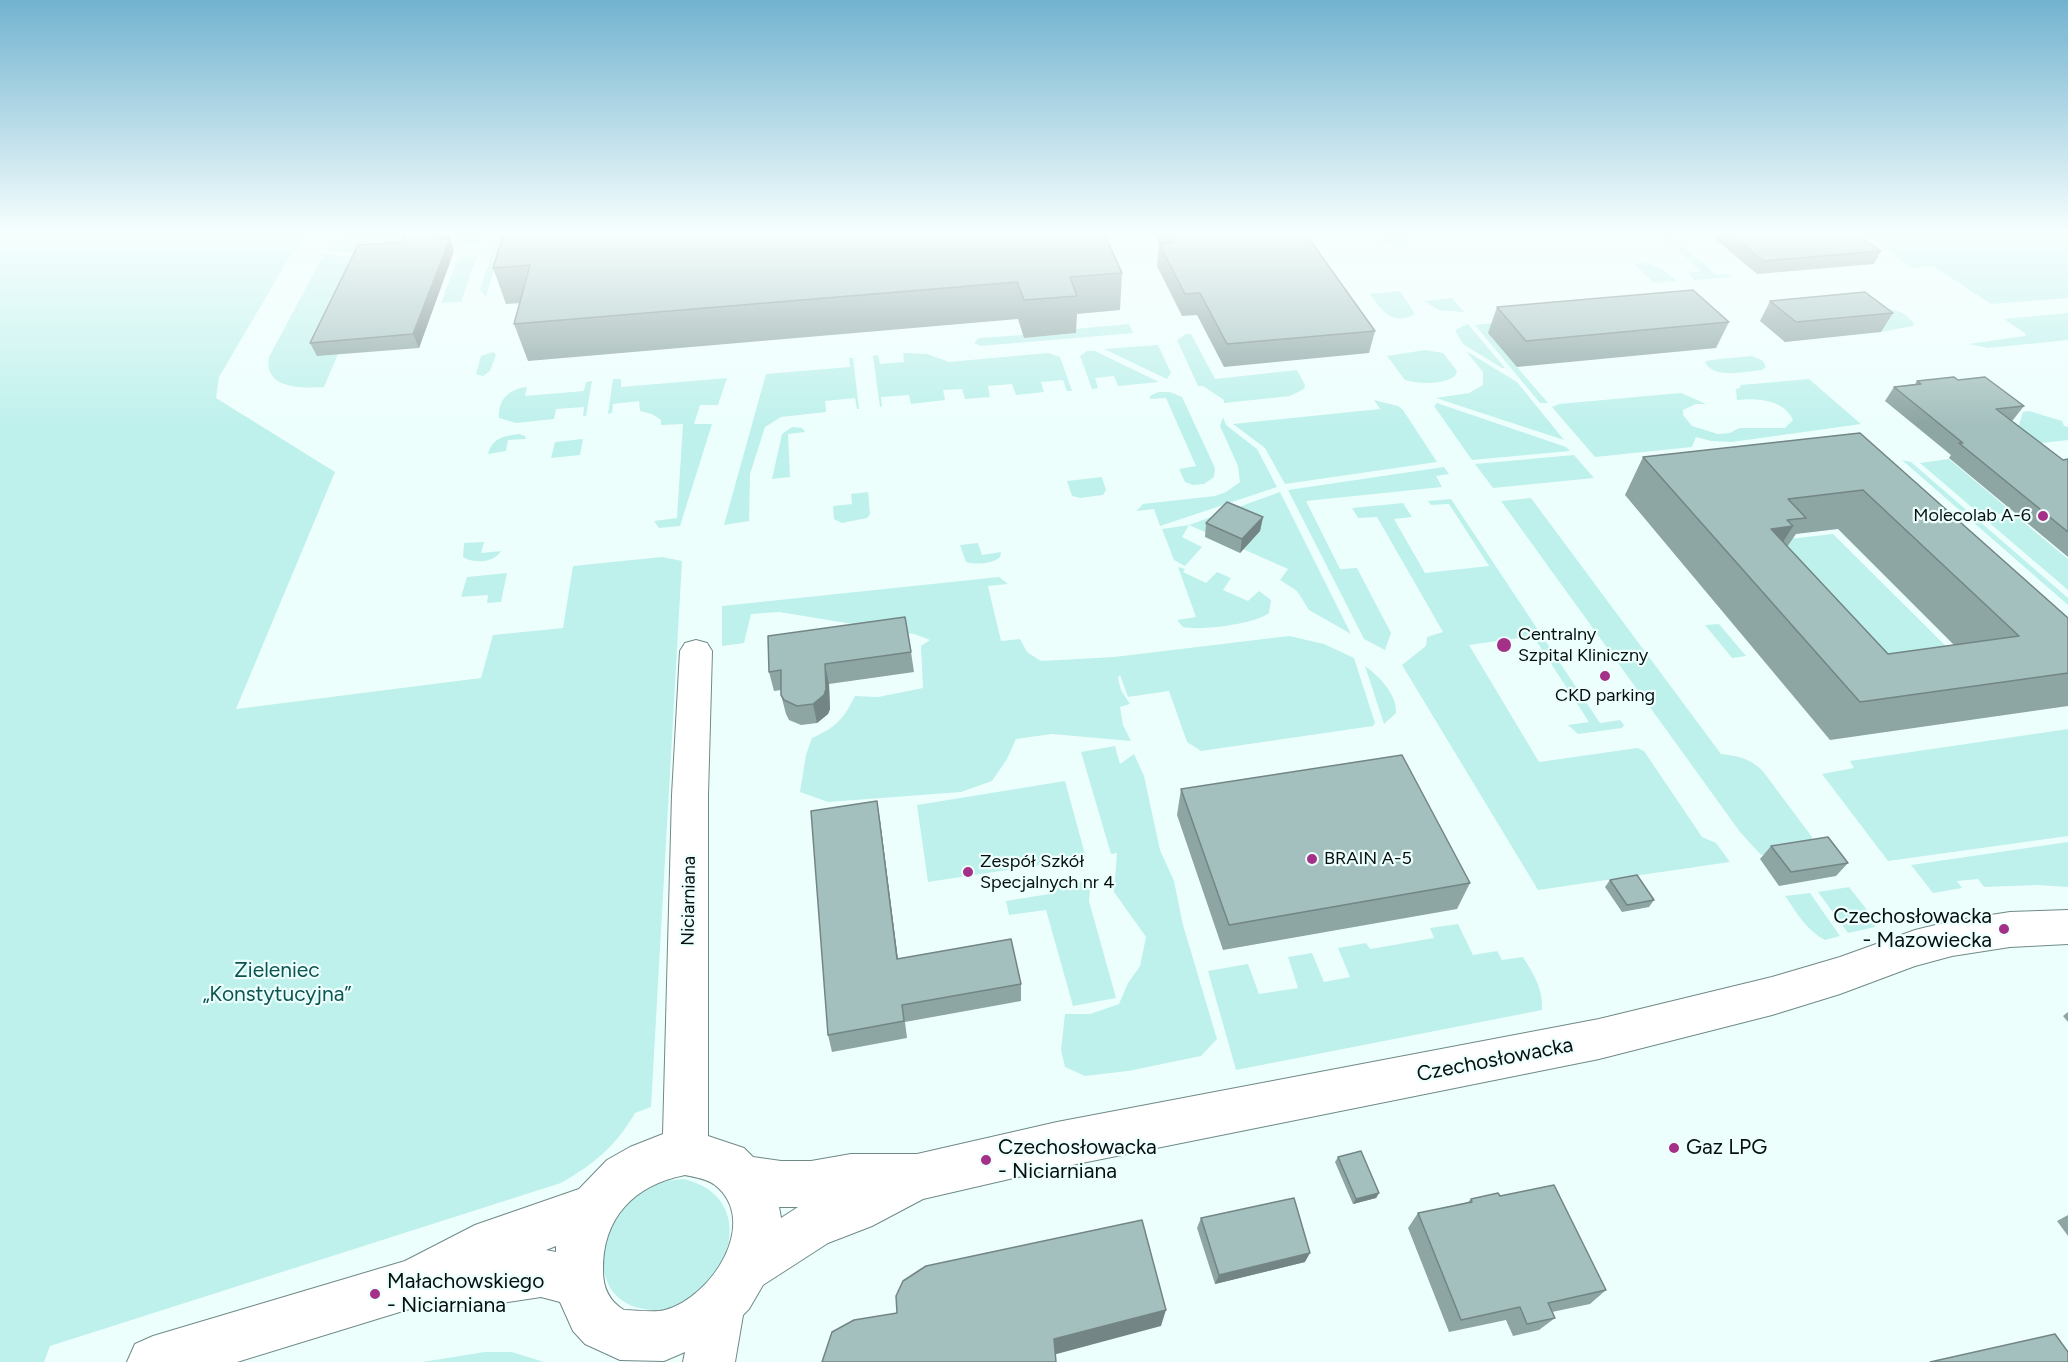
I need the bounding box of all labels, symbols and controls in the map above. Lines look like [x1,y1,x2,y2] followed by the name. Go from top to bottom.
[1913,505,2031,527] place label: Molecolab A-6
[2036,509,2050,523] marker: Molecolab A-6
[1518,624,1648,666] place label: Centralny Szpital Kliniczny
[1495,636,1513,654] marker: Centralny Szpital Kliniczny
[1598,669,1612,683] marker: CKD parking
[1555,685,1655,707] place label: CKD parking
[1324,848,1412,870] place label: BRAIN A-5
[980,851,1114,894] place label: Zespół Szkół Specjalnych nr 4
[1305,852,1319,866] marker: BRAIN A-5
[677,856,701,946] street label: Niciarniana
[961,865,975,879] marker: Zespół Szkół Specjalnych nr 4
[1833,904,1992,954] place label: Czechosłowacka - Mazowiecka
[1997,922,2011,936] marker: Czechosłowacka - Mazowiecka
[203,958,351,1008] park label: Zieleniec „Konstytucyjna”
[1415,1032,1575,1088] street label: Czechosłowacka
[998,1135,1157,1185] place label: Czechosłowacka - Niciarniana
[1686,1135,1767,1161] place label: Gaz LPG
[1667,1141,1681,1155] marker: Gaz LPG
[979,1153,993,1167] marker: Czechosłowacka - Niciarniana
[387,1269,544,1319] place label: Małachowskiego - Niciarniana
[368,1287,382,1301] marker: Małachowskiego - Niciarniana

